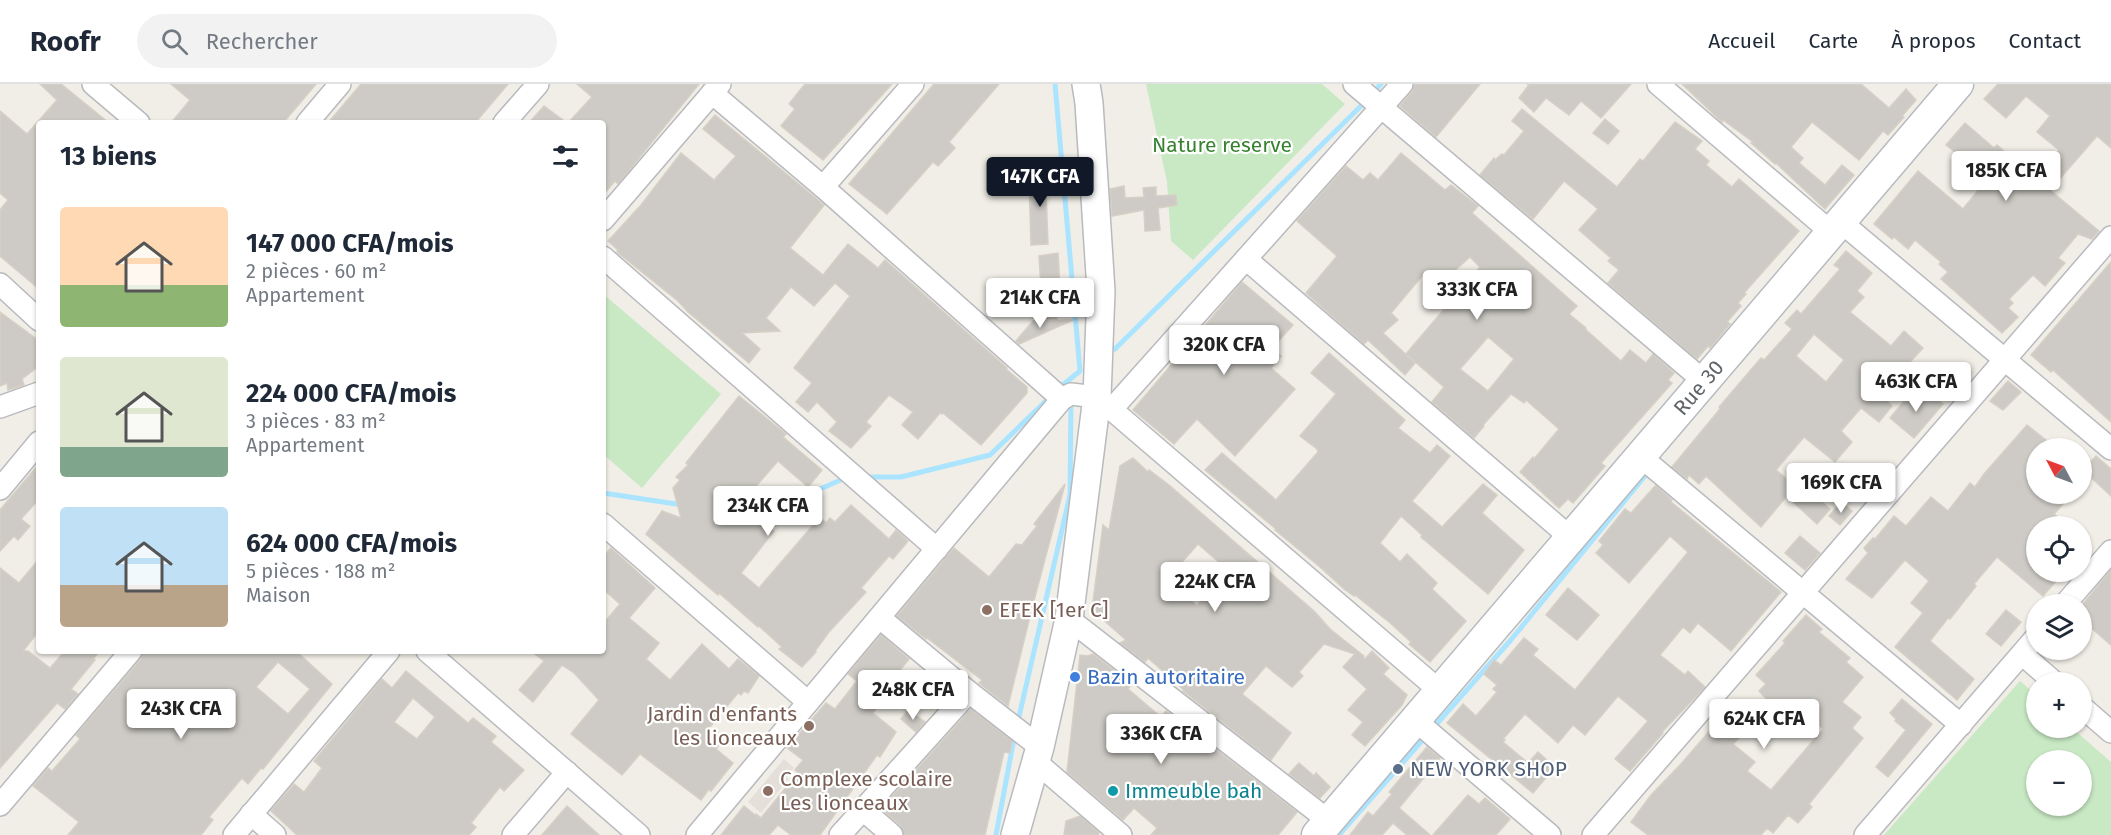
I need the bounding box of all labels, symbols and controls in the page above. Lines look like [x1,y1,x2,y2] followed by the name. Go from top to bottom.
[137,14,557,68] search box
[30,25,101,58] text: Roofr
[158,25,191,58] icon: search
[206,28,318,55] text: Rechercher
[1708,28,1775,54] text: Accueil
[1808,28,1858,54] text: Carte
[1891,28,1976,54] text: À propos
[2009,28,2081,54] text: Contact
[1152,132,1292,158] park label: Nature reserve
[549,140,582,173] icon: filters
[60,141,157,172] text: 13 biens
[1944,151,2068,202] pin: 185K CFA
[978,157,1102,208] pin: 147K CFA
[1965,158,2047,182] text: 185K CFA
[1001,164,1079,188] text: 147K CFA
[246,228,454,259] text: 147 000 CFA/mois
[108,231,180,303] icon: home
[246,259,387,283] text: 2 pièces · 60 m²
[1415,270,1539,321] pin: 333K CFA
[1437,277,1517,301] text: 333K CFA
[978,278,1102,329] pin: 214K CFA
[246,283,364,307] text: Appartement
[1000,285,1080,309] text: 214K CFA
[1162,325,1286,376] pin: 320K CFA
[1183,332,1265,356] text: 320K CFA
[1668,355,1729,421] street label: Rue 30
[1854,362,1978,413] pin: 463K CFA
[1875,369,1957,393] text: 463K CFA
[246,378,456,409] text: 224 000 CFA/mois
[108,381,180,453] icon: home
[246,409,386,433] text: 3 pièces · 83 m²
[246,433,364,457] text: Appartement
[2026,438,2092,504] north arrow
[2026,438,2092,816] map controls
[1779,463,1903,514] pin: 169K CFA
[1801,470,1881,494] text: 169K CFA
[706,486,830,537] pin: 234K CFA
[727,493,809,517] text: 234K CFA
[2026,516,2092,582] button: locate
[246,528,457,559] text: 624 000 CFA/mois
[108,531,180,603] icon: home
[246,559,396,583] text: 5 pièces · 188 m²
[1153,562,1277,613] pin: 224K CFA
[1175,569,1255,593] text: 224K CFA
[246,583,311,607] text: Maison
[2026,594,2092,660] button: layers
[999,597,1109,623] place label: EFEK [1er C]
[980,603,994,617] marker: EFEK [1er C]
[1087,664,1245,690] place label: Bazin autoritaire
[851,670,975,721] pin: 248K CFA
[1068,670,1082,684] marker: Bazin autoritaire
[2026,672,2092,738] button: +
[872,677,954,701] text: 248K CFA
[119,689,243,740] pin: 243K CFA
[141,696,221,720] text: 243K CFA
[1702,699,1826,750] pin: 624K CFA
[647,701,798,751] place label: Jardin d'enfants les lionceaux
[1723,706,1805,730] text: 624K CFA
[1099,714,1223,765] pin: 336K CFA
[802,719,816,733] marker: Jardin d'enfants les lionceaux
[1120,721,1202,745] text: 336K CFA
[2026,750,2092,816] button: −
[1410,756,1567,782] place label: NEW YORK SHOP
[1391,762,1405,776] marker: NEW YORK SHOP
[780,766,952,816] place label: Complexe scolaire Les lionceaux
[1125,778,1262,804] place label: Immeuble bah
[761,784,775,798] marker: Complexe scolaire Les lionceaux
[1106,784,1120,798] marker: Immeuble bah

